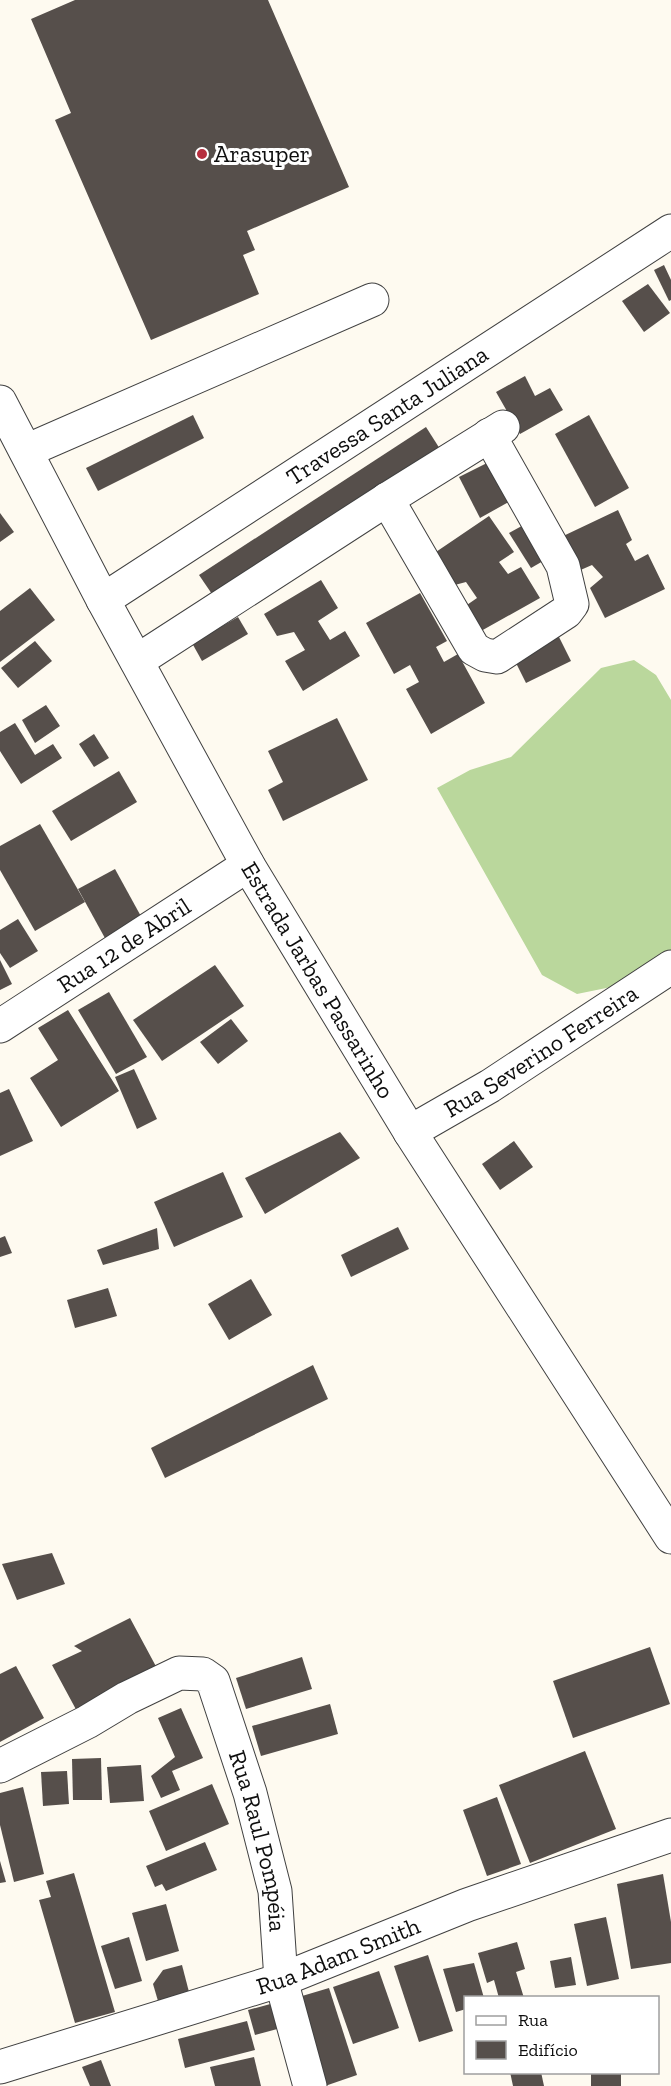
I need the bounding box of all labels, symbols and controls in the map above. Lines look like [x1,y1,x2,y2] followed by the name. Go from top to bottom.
[214,139,310,168] place label: Arasuper
[195,147,209,161] marker: Arasuper
[281,339,494,491] street label: Travessa Santa Juliana
[235,856,401,1104] street label: Estrada Jarbas Passarinho
[52,891,196,999] street label: Rua 12 de Abril
[439,978,643,1123] street label: Rua Severino Ferreira
[223,1746,293,1933] street label: Rua Raul Pompéia
[253,1910,425,2001] street label: Rua Adam Smith
[464,1996,659,2074] legend
[518,2009,548,2031] text: Rua
[518,2039,578,2061] text: Edifício

